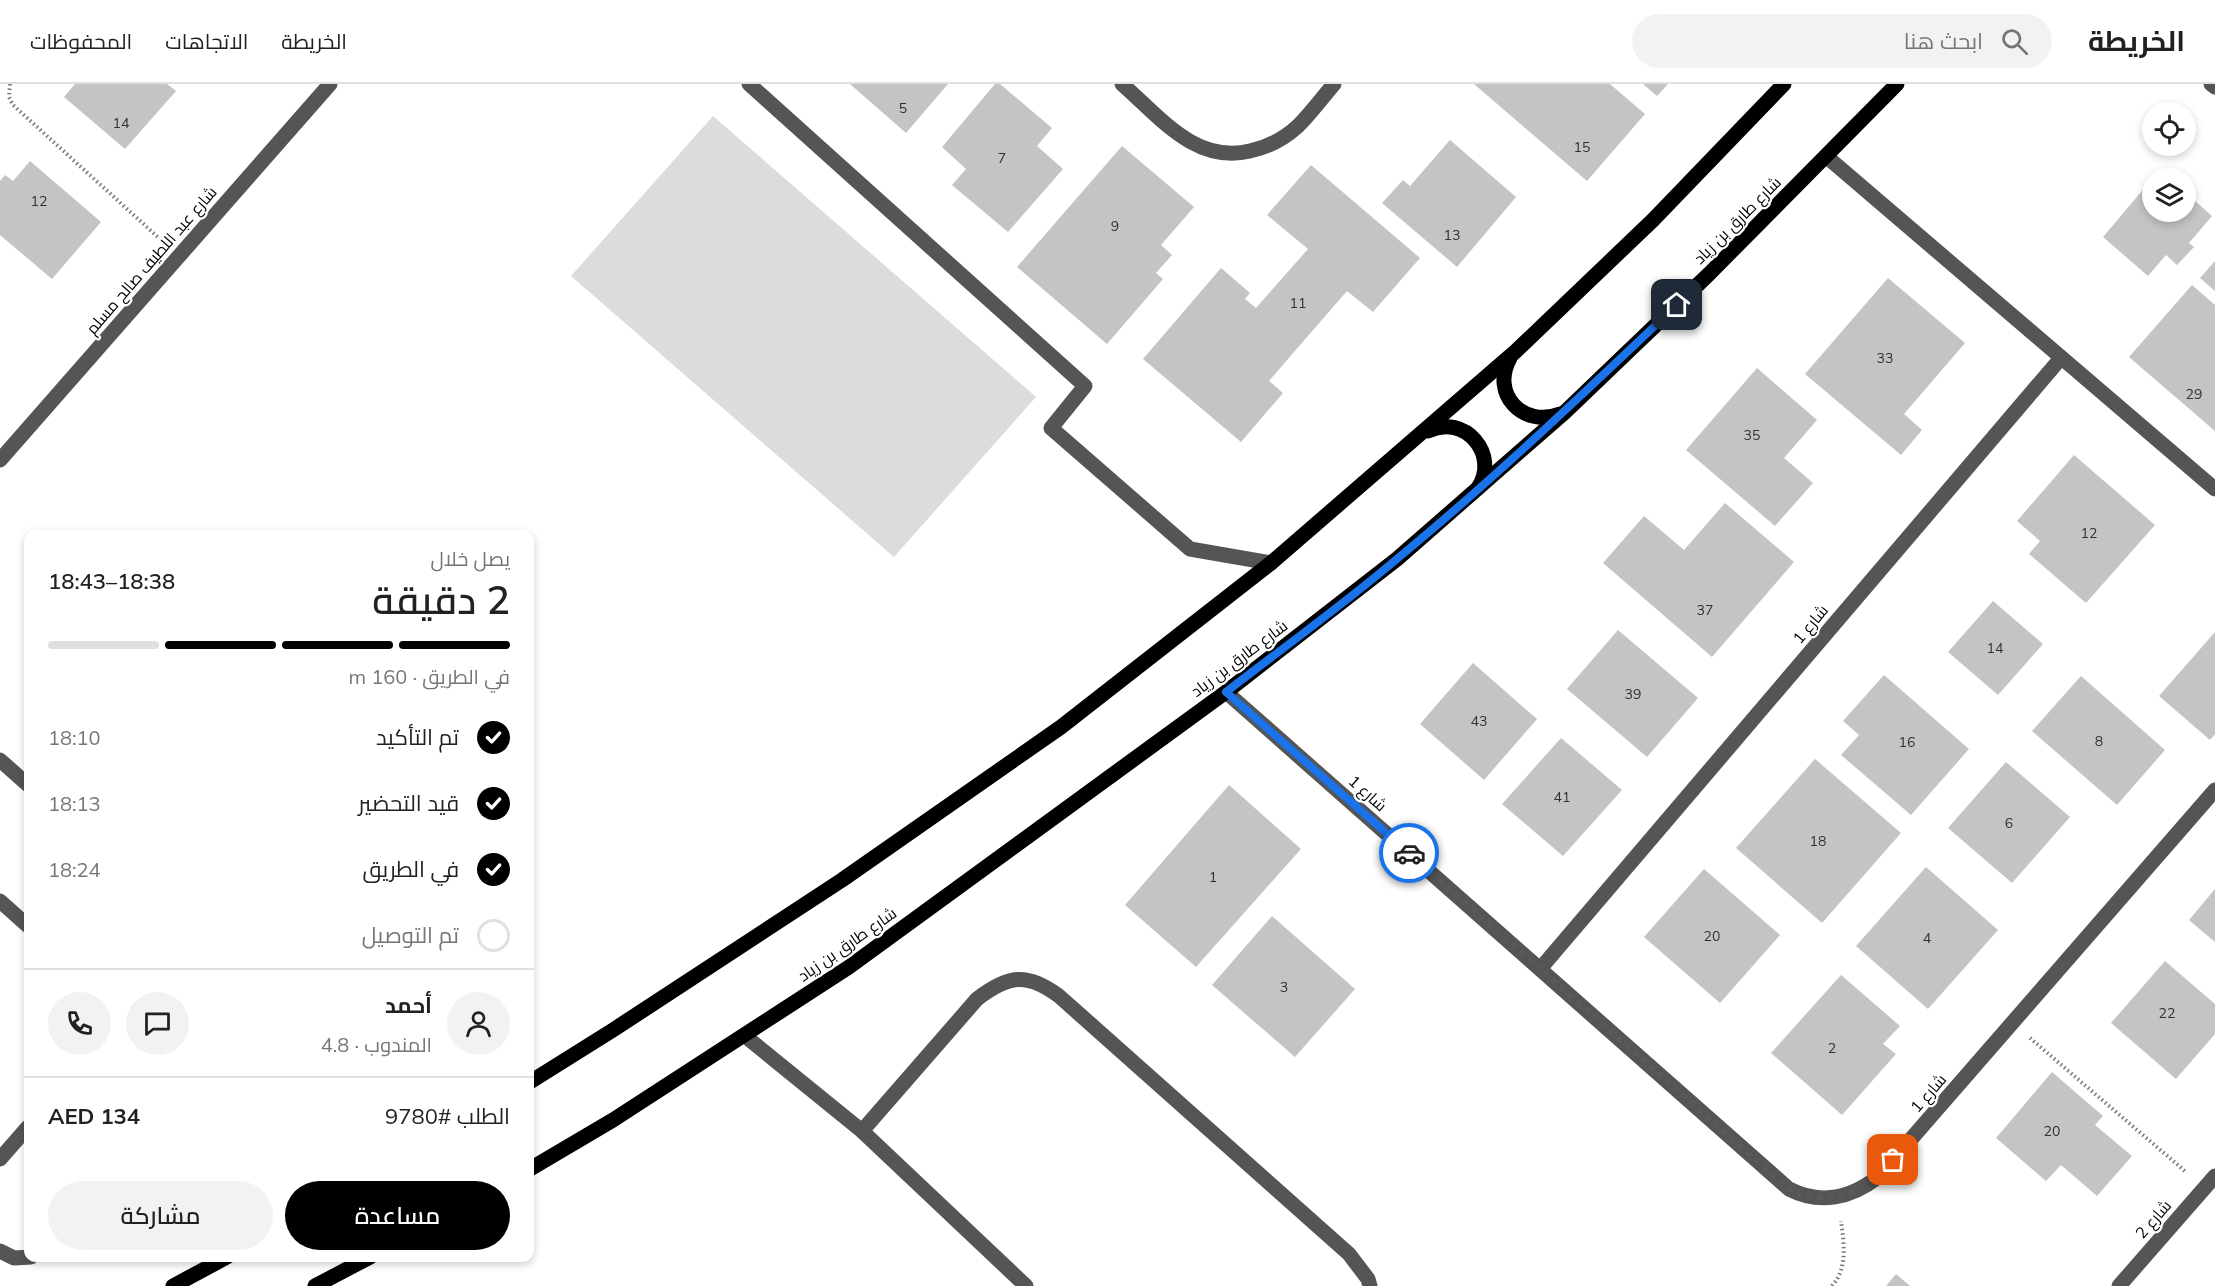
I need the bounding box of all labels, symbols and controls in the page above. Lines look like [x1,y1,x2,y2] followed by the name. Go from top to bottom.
[1632,14,2052,68] search box
[2088,23,2185,58] text: الخريطة
[1998,25,2031,58] icon: search
[1904,27,1983,55] text: ابحث هنا
[30,28,132,54] text: المحفوظات
[165,28,248,54] text: الاتجاهات
[281,28,347,54] text: الخريطة
[899,99,907,117] house number: 5
[2142,102,2196,222] map controls
[2142,102,2196,156] button: locate
[113,114,130,132] house number: 14
[1574,138,1590,156] house number: 15
[998,149,1006,167] house number: 7
[2142,168,2196,222] button: layers
[1689,172,1786,269] street label: شارع طارق بن زياد
[81,182,222,339] street label: شارع عبد اللطيف صالح مسلم
[31,192,47,210] house number: 12
[1111,217,1119,235] house number: 9
[1444,226,1460,244] house number: 13
[1651,279,1702,330] pin
[1660,288,1693,321] icon: home
[1290,294,1306,312] house number: 11
[1877,349,1893,367] house number: 33
[2186,385,2202,403] house number: 29
[1744,426,1760,444] house number: 35
[2081,524,2097,542] house number: 12
[431,546,510,571] text: يصل خلال
[48,567,175,595] text: 18:38–18:43
[372,575,510,624] text: 2 دقيقة
[1788,600,1834,649] street label: شارع 1
[1697,601,1713,619] house number: 37
[1187,615,1292,702] street label: شارع طارق بن زياد
[1987,639,2004,657] house number: 14
[348,664,510,689] text: في الطريق · 160 m
[1625,685,1641,703] house number: 39
[1471,712,1487,730] house number: 43
[477,721,510,754] icon: check
[376,723,459,751] text: تم التأكيد
[48,725,101,750] text: 18:10
[2095,732,2103,750] house number: 8
[1899,733,1915,751] house number: 16
[1343,771,1391,817] street label: شارع 1
[477,787,510,820] icon: check
[1554,788,1570,806] house number: 41
[358,789,459,817] text: قيد التحضير
[48,791,101,816] text: 18:13
[2005,814,2013,832] house number: 6
[1379,823,1439,883] courier
[1810,832,1826,850] house number: 18
[1393,837,1426,870] icon: car
[477,853,510,886] icon: check
[362,855,459,883] text: في الطريق
[48,857,101,882] text: 18:24
[1209,868,1217,886] house number: 1
[794,903,901,987] street label: شارع طارق بن زياد
[362,921,459,949] text: تم التوصيل
[1704,927,1720,945] house number: 20
[1923,929,1932,947] house number: 4
[1280,978,1288,996] house number: 3
[385,991,432,1019] text: أحمد
[48,992,111,1055] button: phone
[126,992,189,1055] button: chat
[447,992,510,1055] button: person
[2159,1004,2175,1022] house number: 22
[321,1032,432,1057] text: المندوب · 4.8
[1828,1039,1836,1057] house number: 2
[1906,1070,1952,1118] street label: شارع 1
[48,1102,140,1130] text: AED 134
[385,1102,510,1130] text: الطلب #9780
[2044,1122,2060,1140] house number: 20
[1867,1134,1918,1185] pin
[1876,1143,1909,1176] icon: bag
[48,1181,273,1250] button: مشاركة
[285,1181,510,1250] button: مساعدة
[2131,1196,2177,1244] street label: شارع 2

